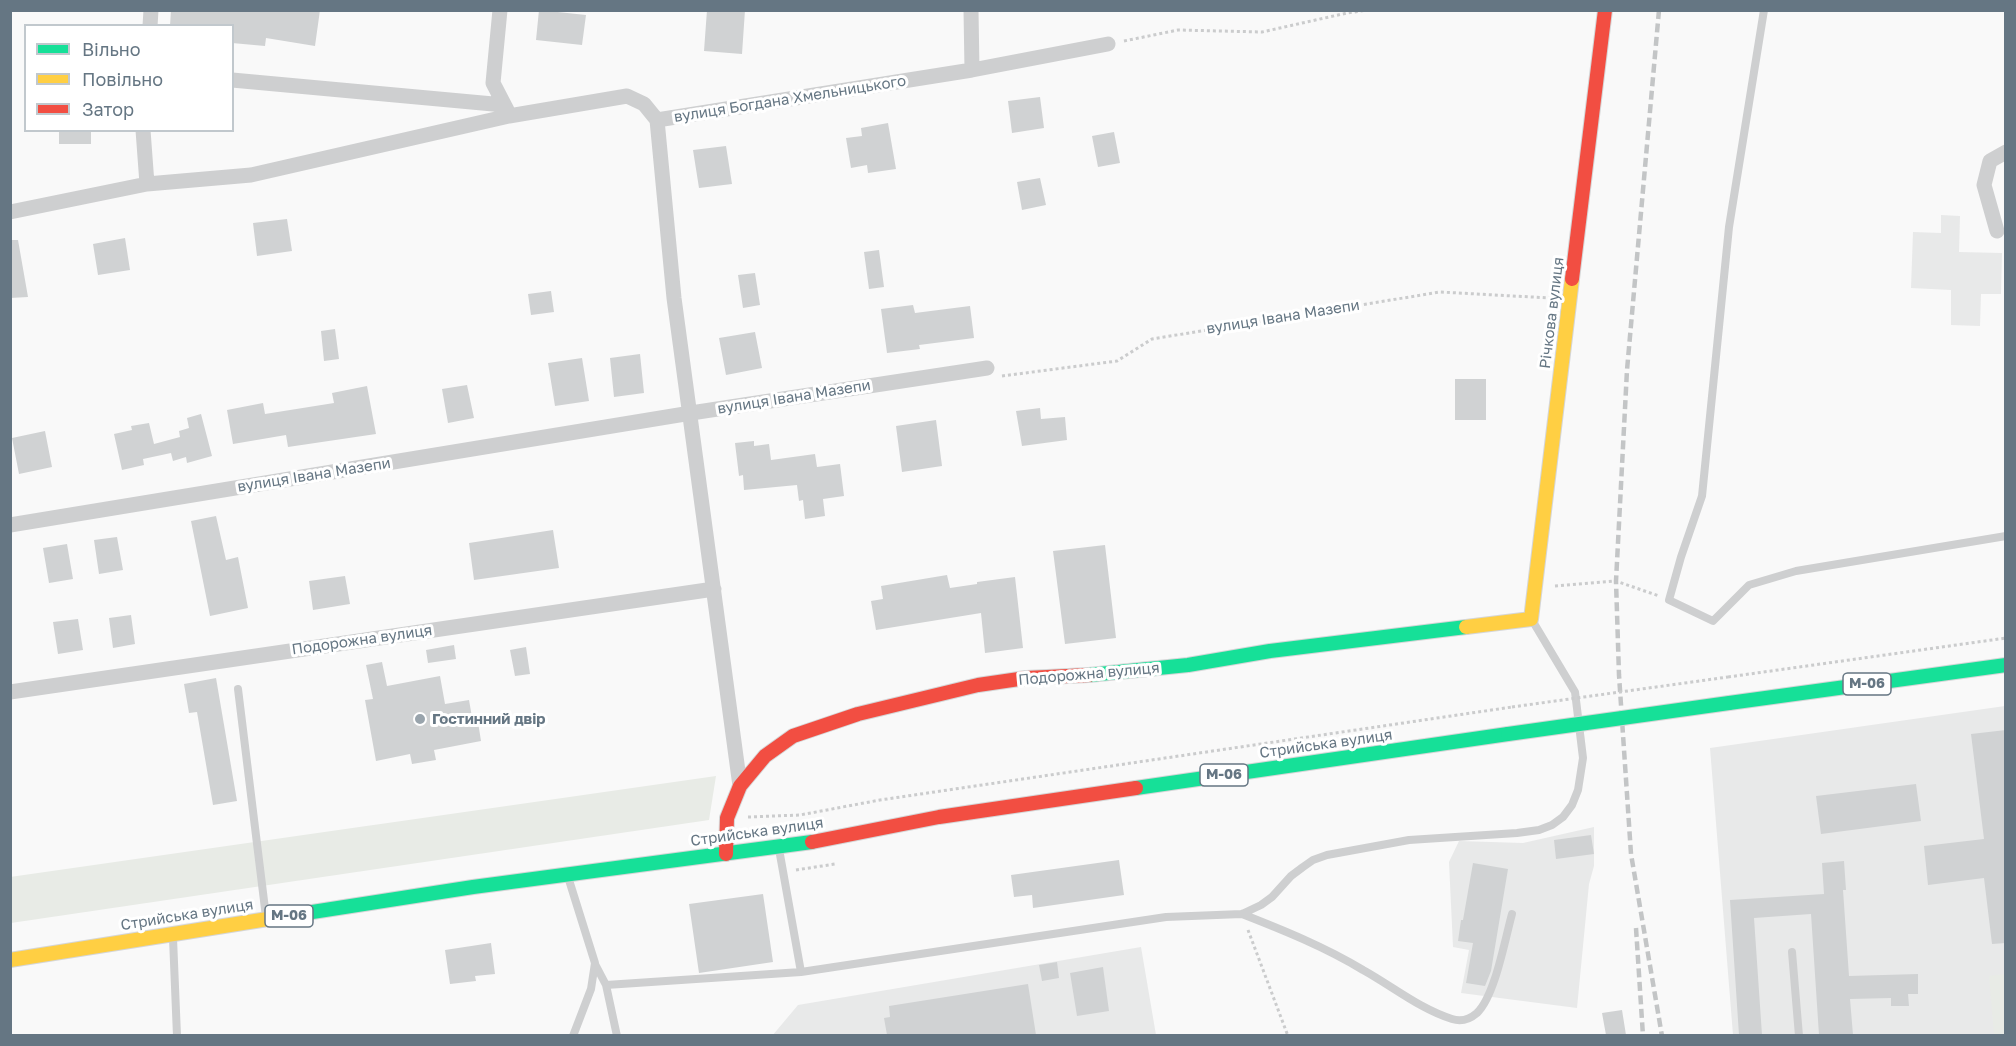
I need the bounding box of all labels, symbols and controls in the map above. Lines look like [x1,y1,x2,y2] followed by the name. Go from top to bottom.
[24,24,234,132] legend
[82,38,141,60] text: Вільно
[82,68,163,90] text: Повільно
[673,72,907,126] street label: вулиця Богдана Хмельницького
[82,98,134,120] text: Затор
[1536,256,1568,370] street label: Річкова вулиця
[1205,296,1361,338] street label: вулиця Івана Мазепи
[716,376,872,418] street label: вулиця Івана Мазепи
[236,454,392,496] street label: вулиця Івана Мазепи
[291,621,433,659] street label: Подорожна вулиця
[1018,659,1160,689] street label: Подорожна вулиця
[1843,673,1891,695] road number: М-06
[432,710,546,728] place label: Гостинний двір
[413,712,427,726] marker: Гостинний двір
[1258,726,1394,762] street label: Стрийська вулиця
[1200,764,1248,786] road number: М-06
[689,814,825,850] street label: Стрийська вулиця
[119,896,255,934] street label: Стрийська вулиця
[265,905,313,927] road number: М-06

